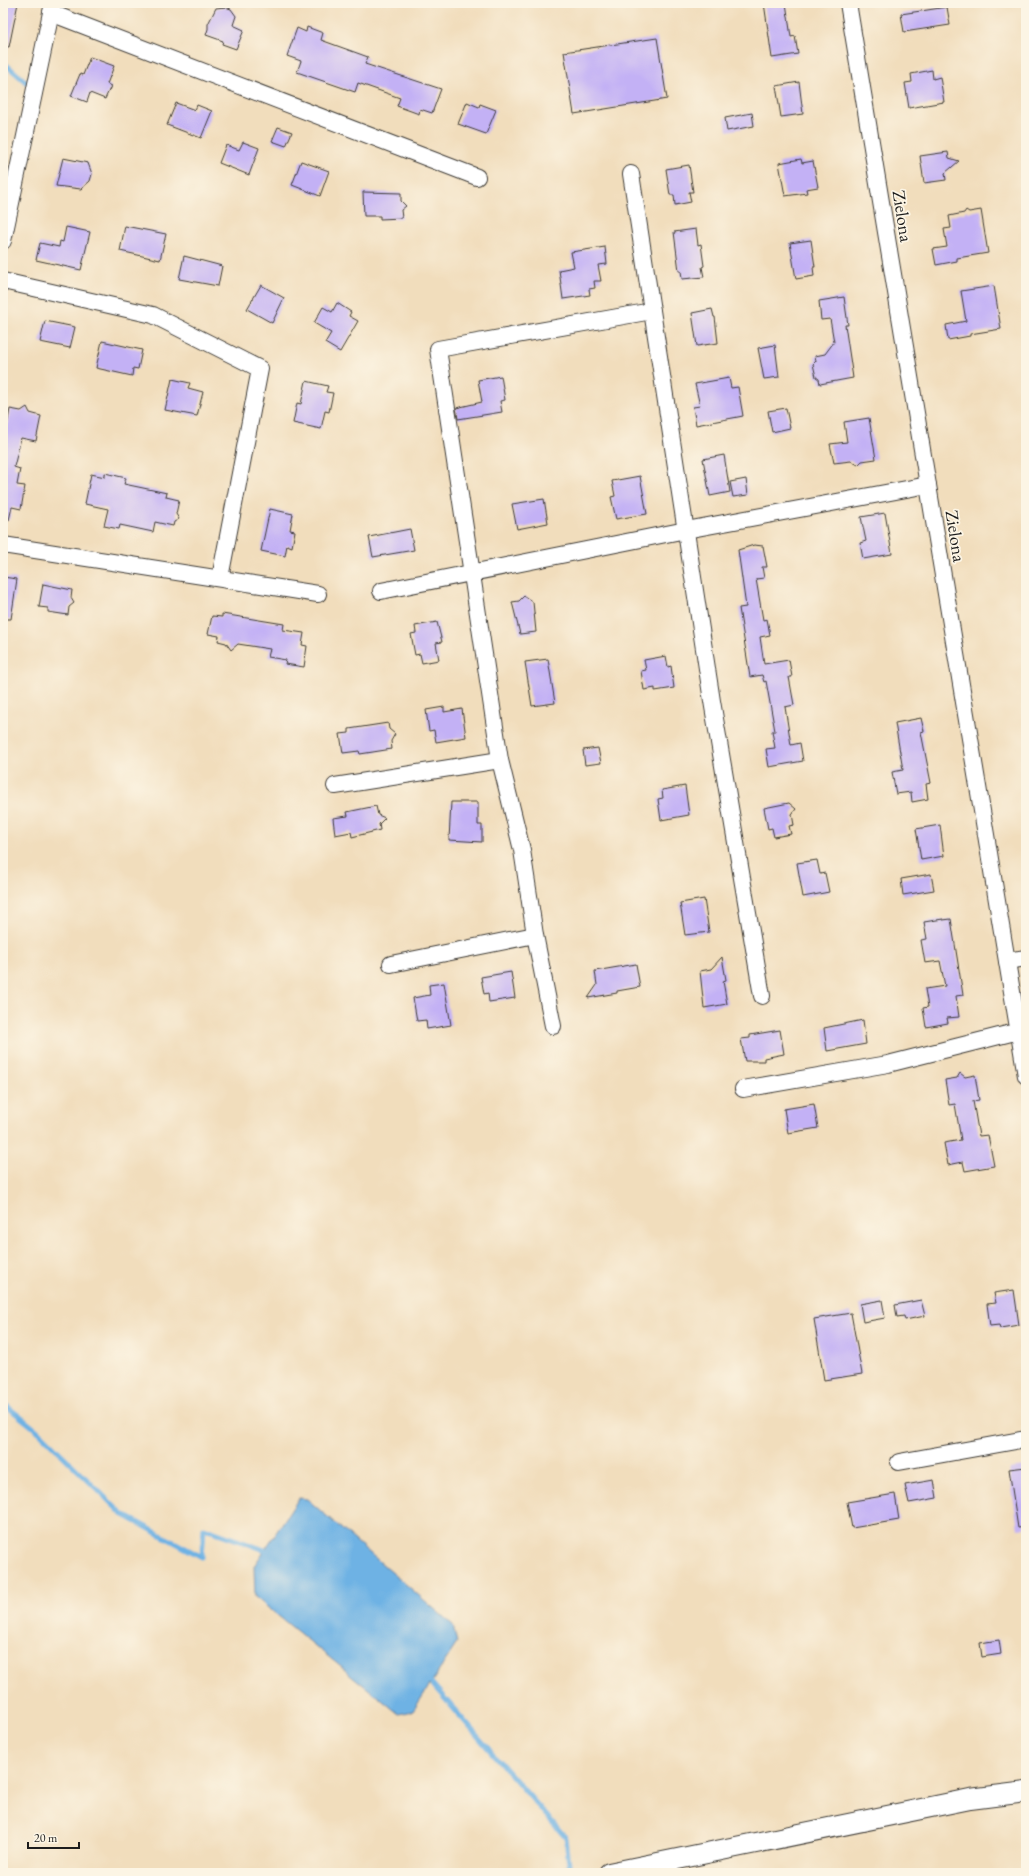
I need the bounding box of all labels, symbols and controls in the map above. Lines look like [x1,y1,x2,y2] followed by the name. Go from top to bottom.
[888,188,919,244] street label: Zielona
[941,508,972,564] street label: Zielona
[28,1824,79,1850] scale bar
[34,1830,58,1846] text: 20 m

